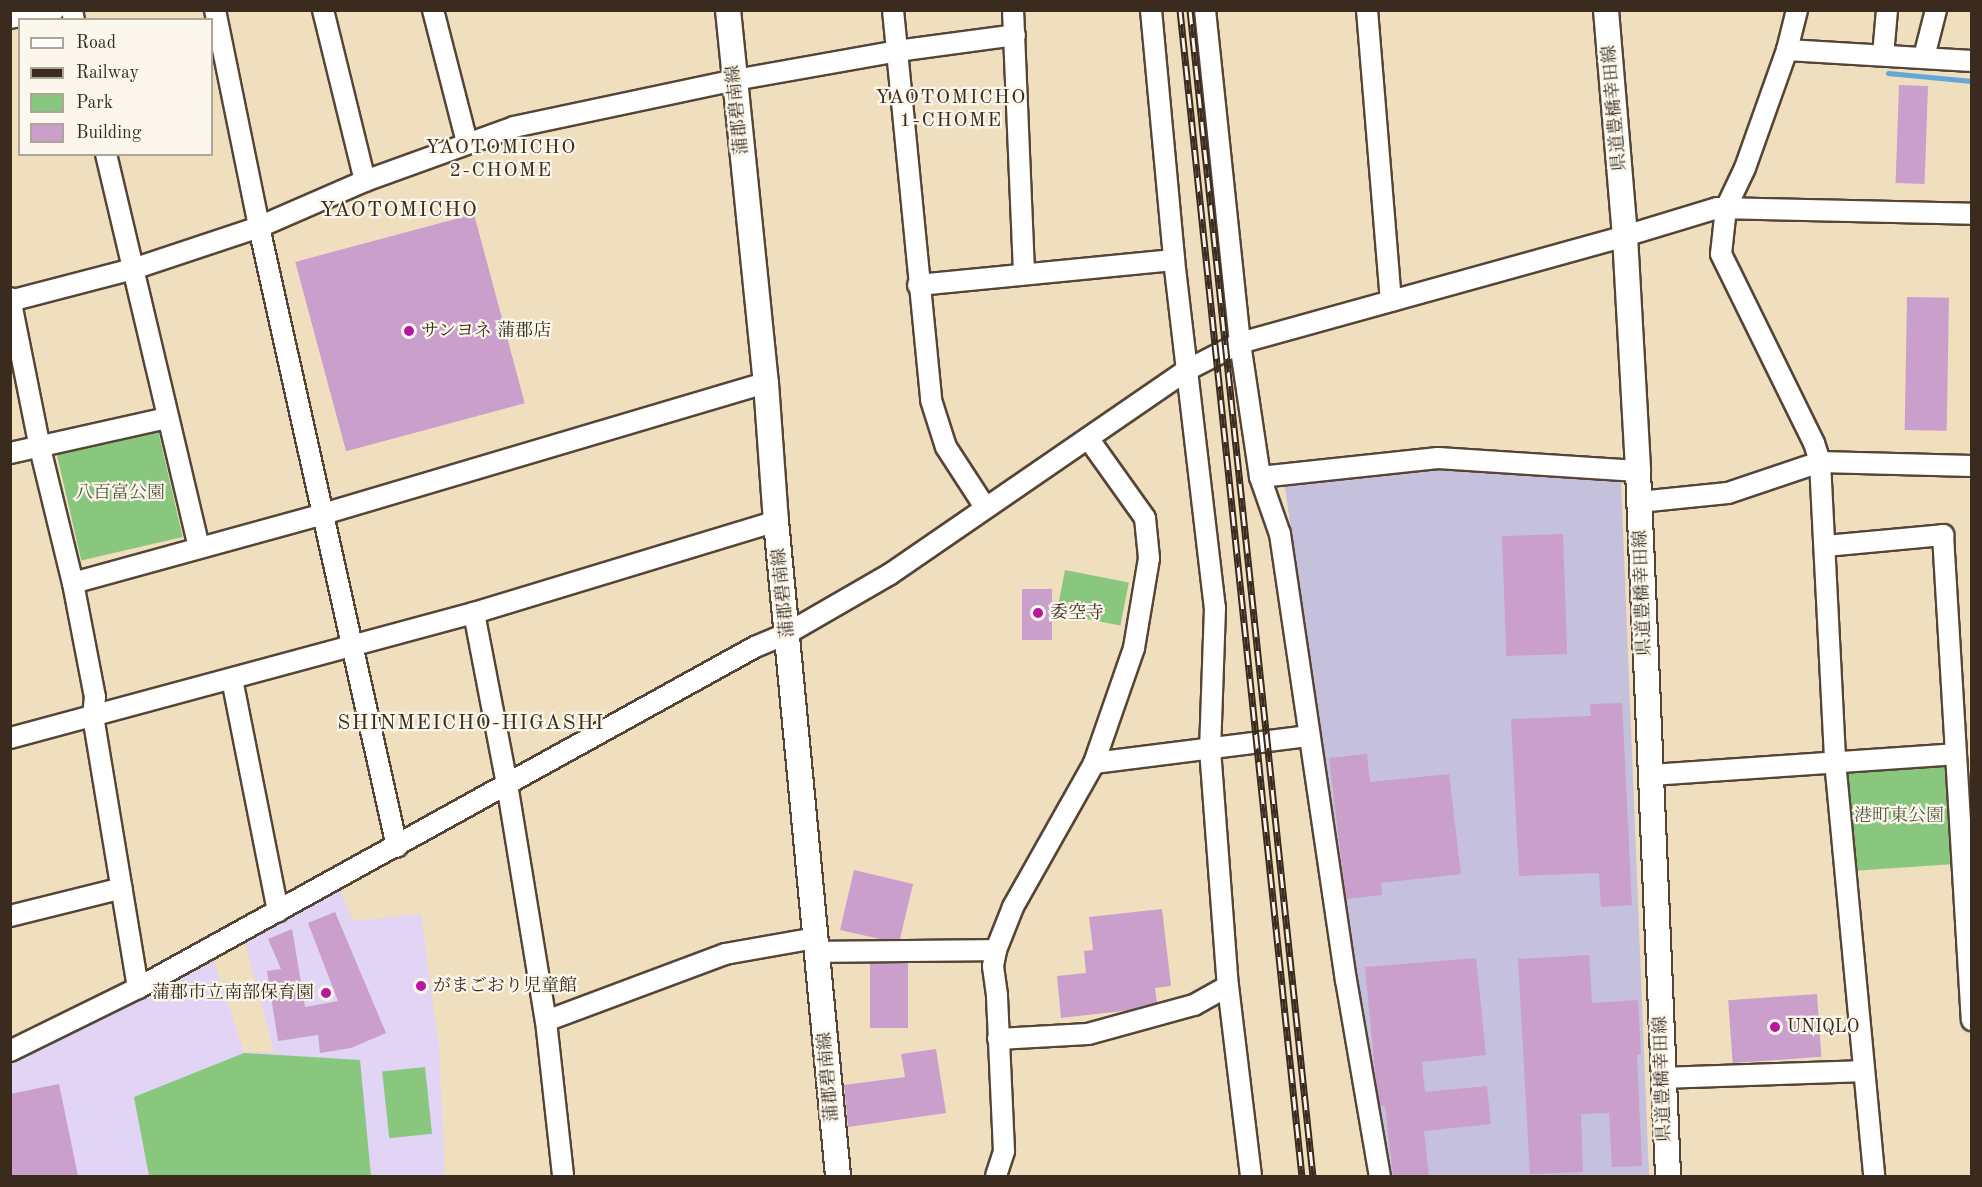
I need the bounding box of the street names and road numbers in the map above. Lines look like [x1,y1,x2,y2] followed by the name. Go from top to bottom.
[1599,44,1631,172] street label: 県道豊橋幸田線
[723,64,753,156] street label: 蒲郡碧南線
[1630,530,1656,656] street label: 県道豊橋幸田線
[769,547,799,639] street label: 蒲郡碧南線
[1650,1016,1676,1142] street label: 県道豊橋幸田線
[814,1031,844,1123] street label: 蒲郡碧南線

